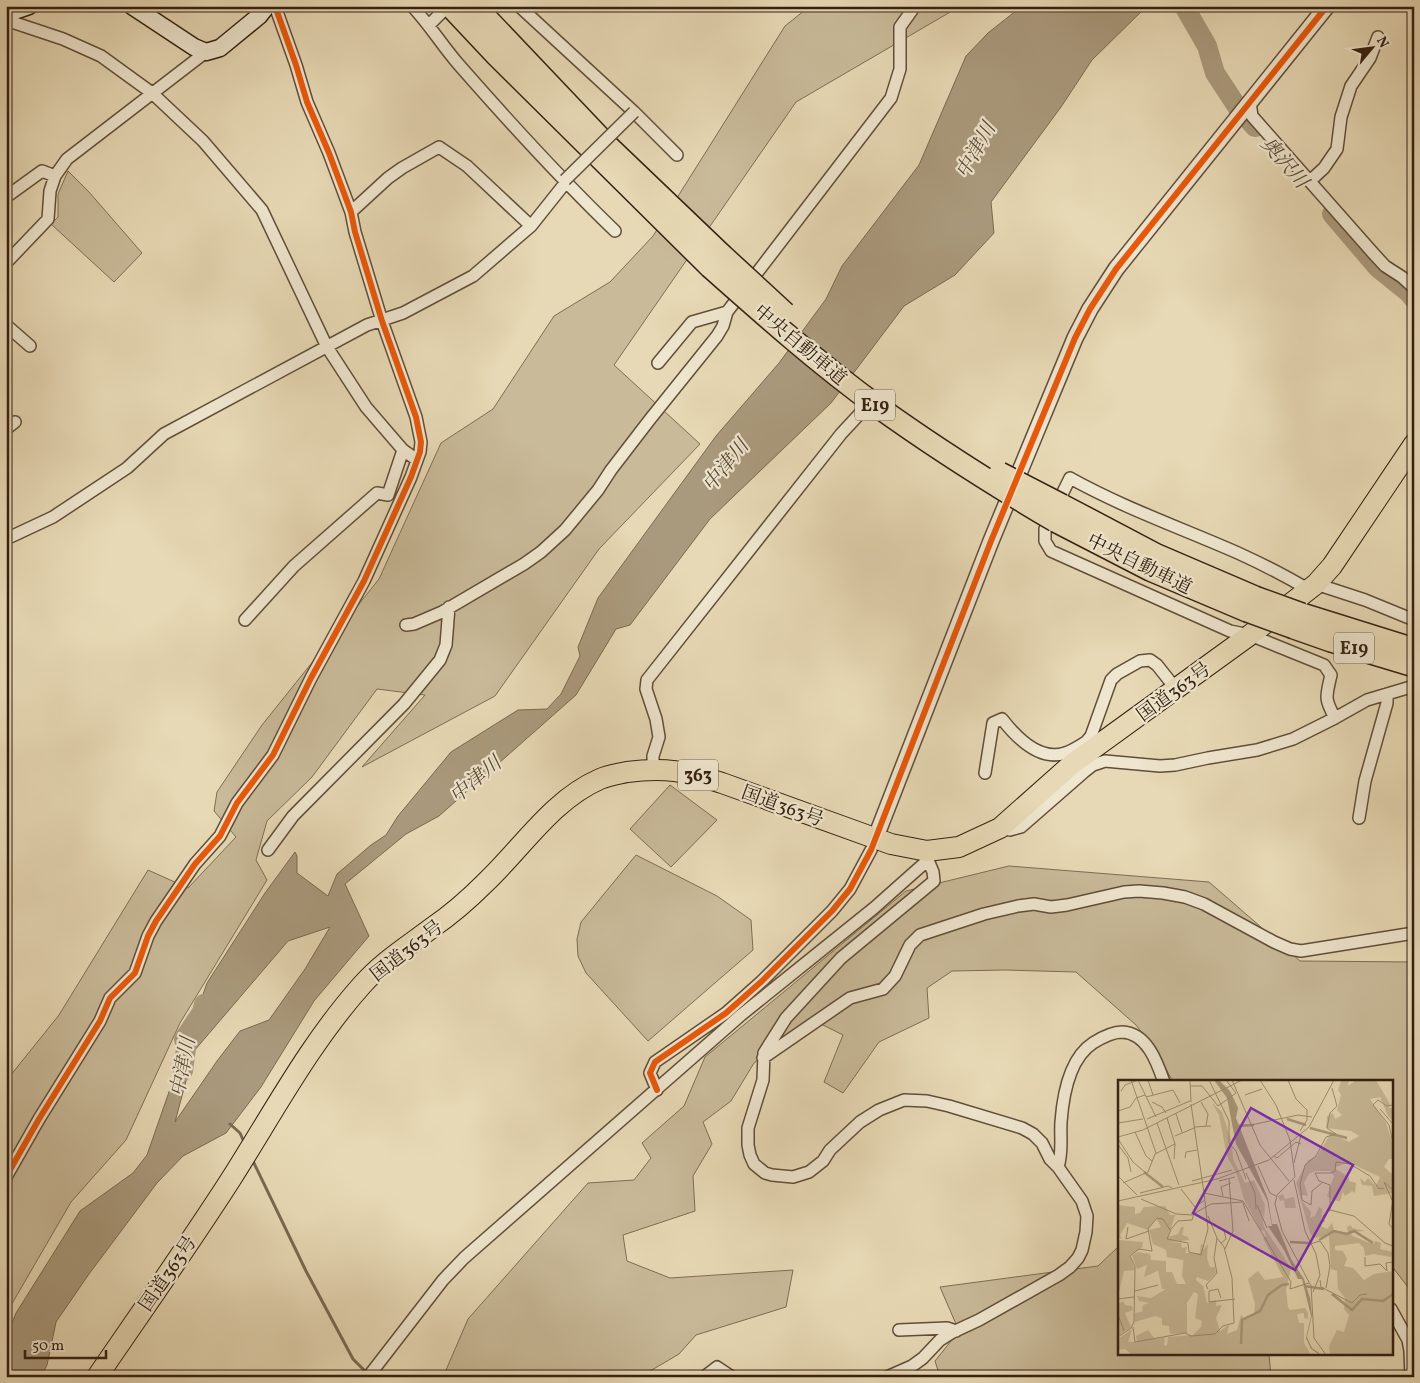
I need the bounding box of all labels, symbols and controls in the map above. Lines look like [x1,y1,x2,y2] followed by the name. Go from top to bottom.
[1348,22,1398,72] north arrow
[1371,33,1393,51] text: N
[950,116,1005,184] water label: 中津川
[1253,131,1315,197] water label: 奥沢川
[748,299,852,392] street label: 中央自動車道
[855,390,895,420] road number: E19
[697,433,758,498] water label: 中津川
[1082,528,1196,601] street label: 中央自動車道
[1334,632,1374,664] road number: E19
[1132,657,1217,728] street label: 国道363号
[444,749,510,811] water label: 中津川
[678,760,718,790] road number: 363
[738,780,827,834] street label: 国道363号
[365,915,449,988] street label: 国道363号
[164,1033,204,1100] water label: 中津川
[1118,1080,1392,1356] inset map
[134,1231,203,1317] street label: 国道363号
[25,1328,106,1360] scale bar
[32,1336,64,1357] text: 50 m

